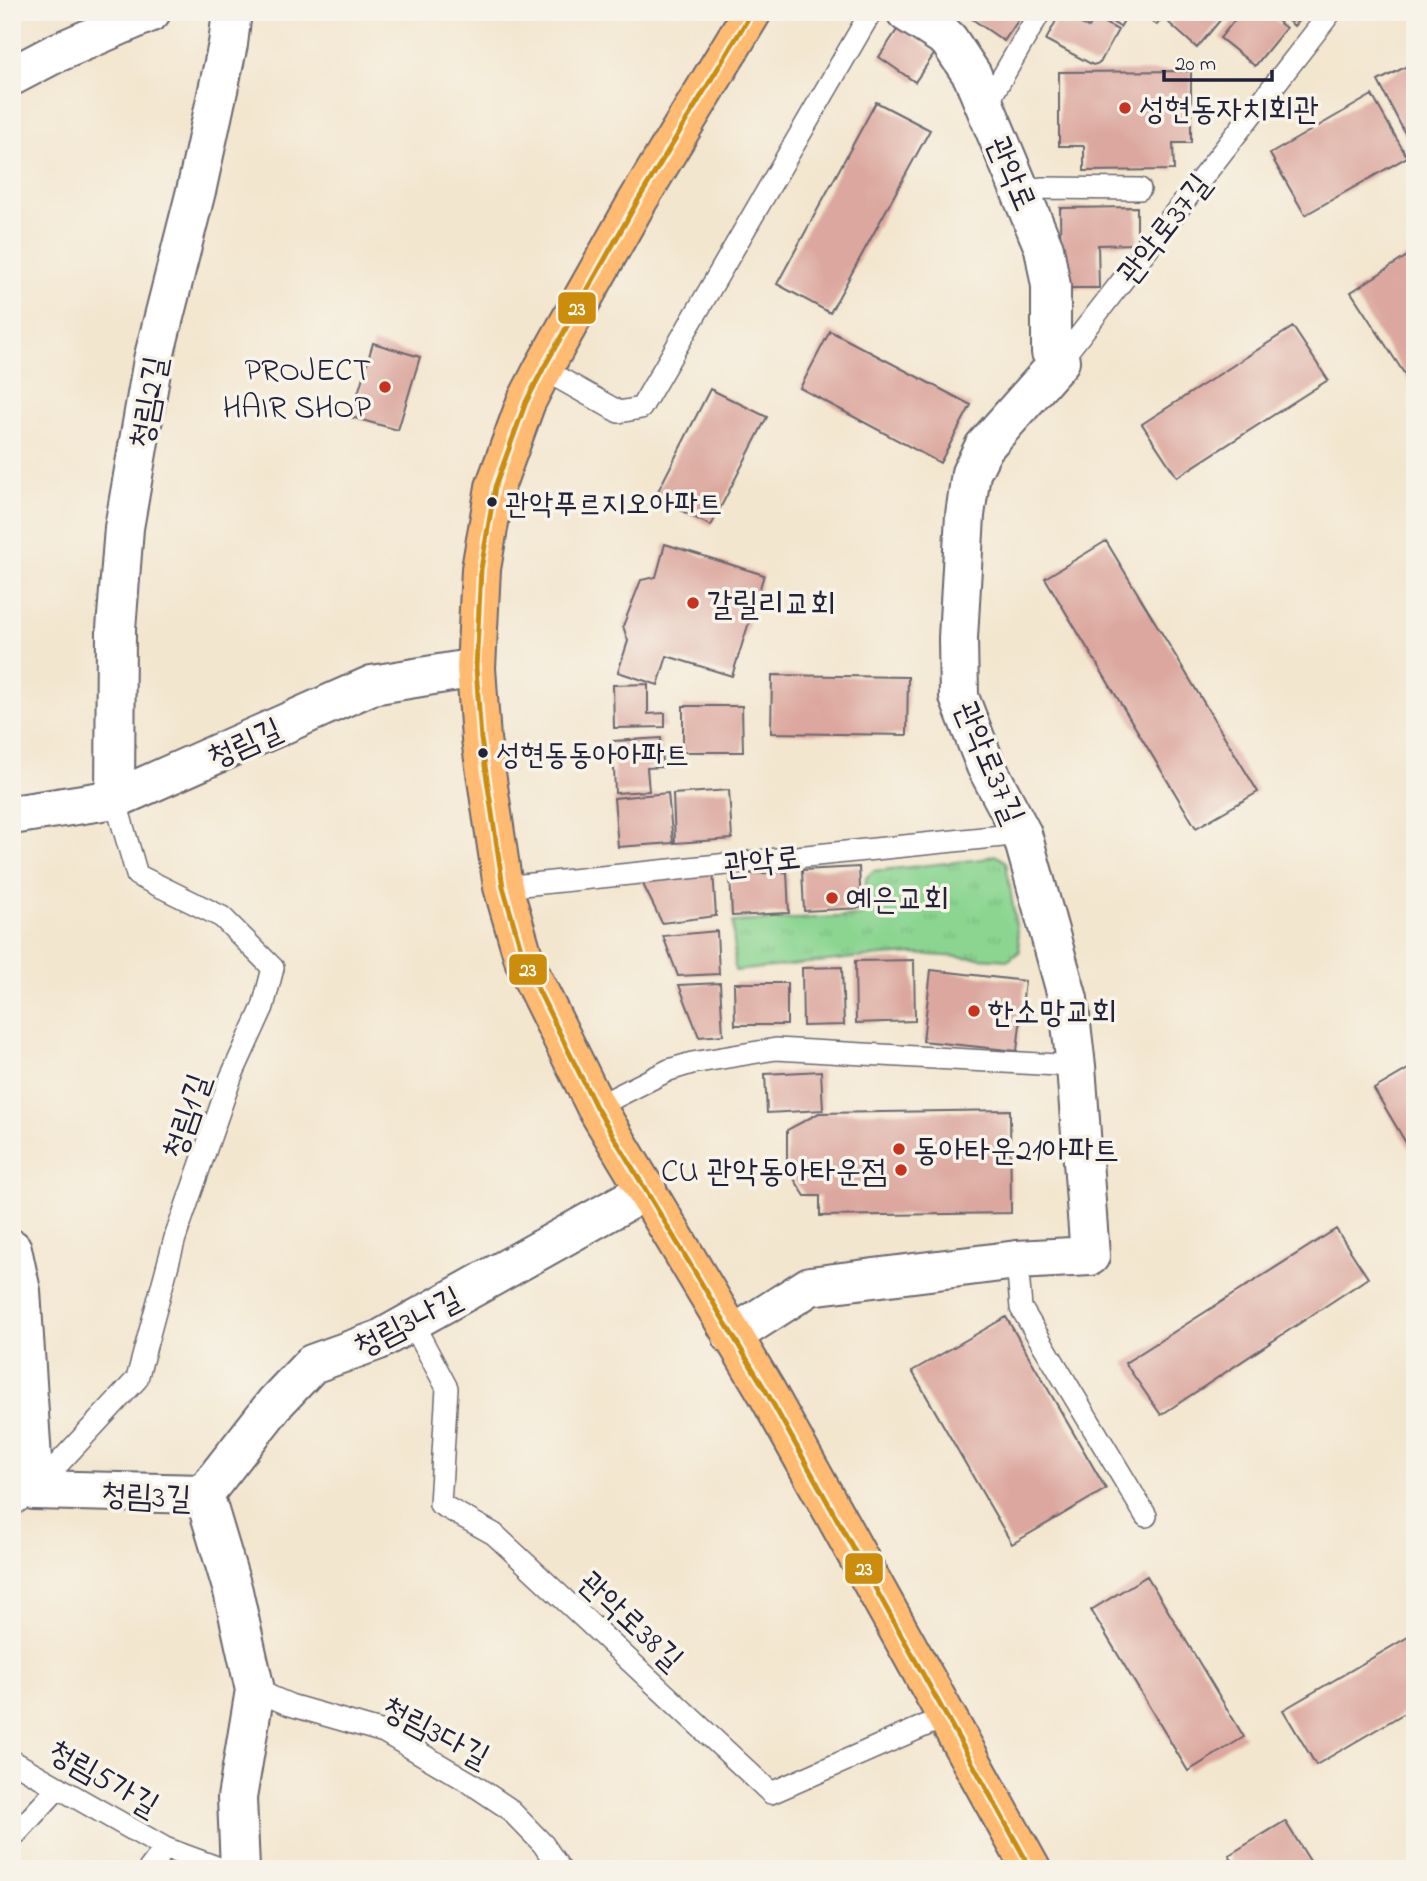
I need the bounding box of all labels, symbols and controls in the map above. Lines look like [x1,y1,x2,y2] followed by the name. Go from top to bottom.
[1164,38,1273,82] scale bar
[1175,50,1216,80] text: 20 m
[1139,88,1319,135] place label: 성현동자치회관
[1117,100,1133,116] marker: 성현동자치회관
[973,130,1047,219] street label: 관악로
[1107,165,1224,296] street label: 관악로37길
[557,291,597,325] line badge: 23
[567,297,586,324] text: 23
[223,349,371,433] place label: PROJECT HAIR SHOP
[119,353,182,453] street label: 청림2길
[377,379,393,395] marker: PROJECT HAIR SHOP
[505,484,722,528] place label: 관악푸르지오아파트
[485,495,499,509] marker: 관악푸르지오아파트
[707,583,836,630] place label: 갈릴리교회
[685,595,701,611] marker: 갈릴리교회
[941,695,1035,832] street label: 관악로37길
[201,708,290,782] street label: 청림길
[496,735,689,779] place label: 성현동동아아파트
[476,746,490,760] marker: 성현동동아아파트
[721,836,803,891] street label: 관악로
[846,878,949,925] place label: 예은교회
[824,890,840,906] marker: 예은교회
[508,953,548,986] line badge: 23
[518,958,537,985] text: 23
[988,991,1117,1038] place label: 한소망교회
[966,1003,982,1019] marker: 한소망교회
[152,1068,225,1166] street label: 청림1길
[913,1129,1119,1176] place label: 동아타운21아파트
[891,1141,907,1157] marker: 동아타운21아파트
[661,1150,887,1197] place label: CU 관악동아타운점
[893,1162,909,1178] marker: CU 관악동아타운점
[346,1277,471,1371] street label: 청림3나길
[99,1473,192,1524] street label: 청림3길
[844,1552,884,1585] line badge: 23
[854,1557,873,1584] text: 23
[567,1562,693,1683] street label: 관악로38길
[372,1686,497,1782] street label: 청림3다길
[38,1729,167,1831] street label: 청림5가길

